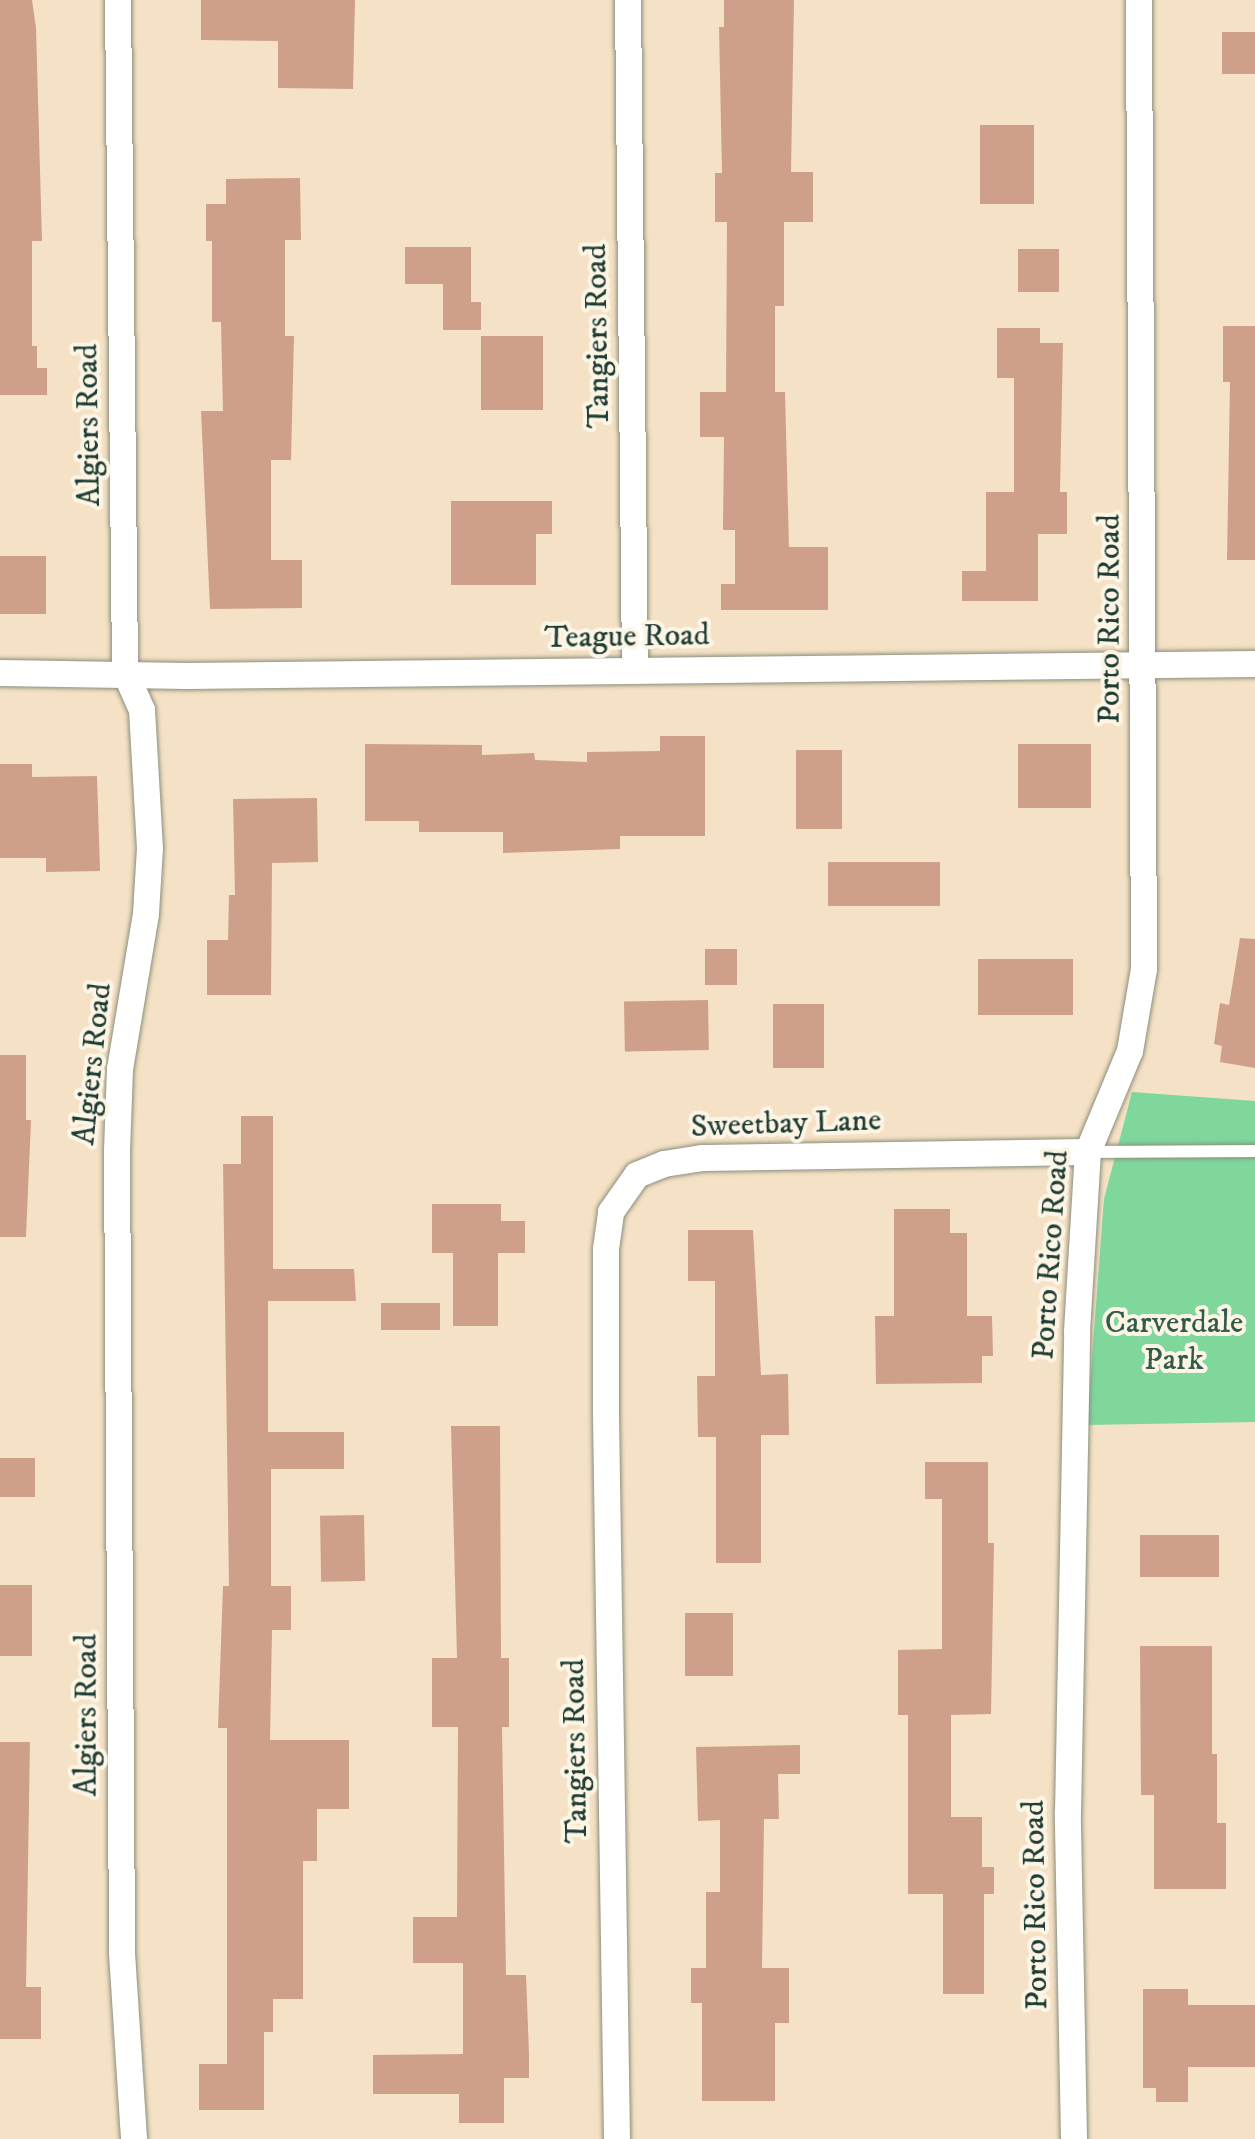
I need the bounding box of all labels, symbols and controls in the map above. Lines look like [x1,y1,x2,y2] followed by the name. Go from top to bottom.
[577,243,619,429] street label: Tangiers Road
[68,343,110,507] street label: Algiers Road
[1091,514,1129,724] street label: Porto Rico Road
[544,616,710,658] street label: Teague Road
[65,981,121,1147] street label: Algiers Road
[690,1101,882,1147] street label: Sweetbay Lane
[1025,1149,1077,1361] street label: Porto Rico Road
[1105,1305,1243,1380] park label: Carverdale Park
[68,1634,106,1796] street label: Algiers Road
[555,1658,597,1844] street label: Tangiers Road
[1015,1800,1057,2010] street label: Porto Rico Road

